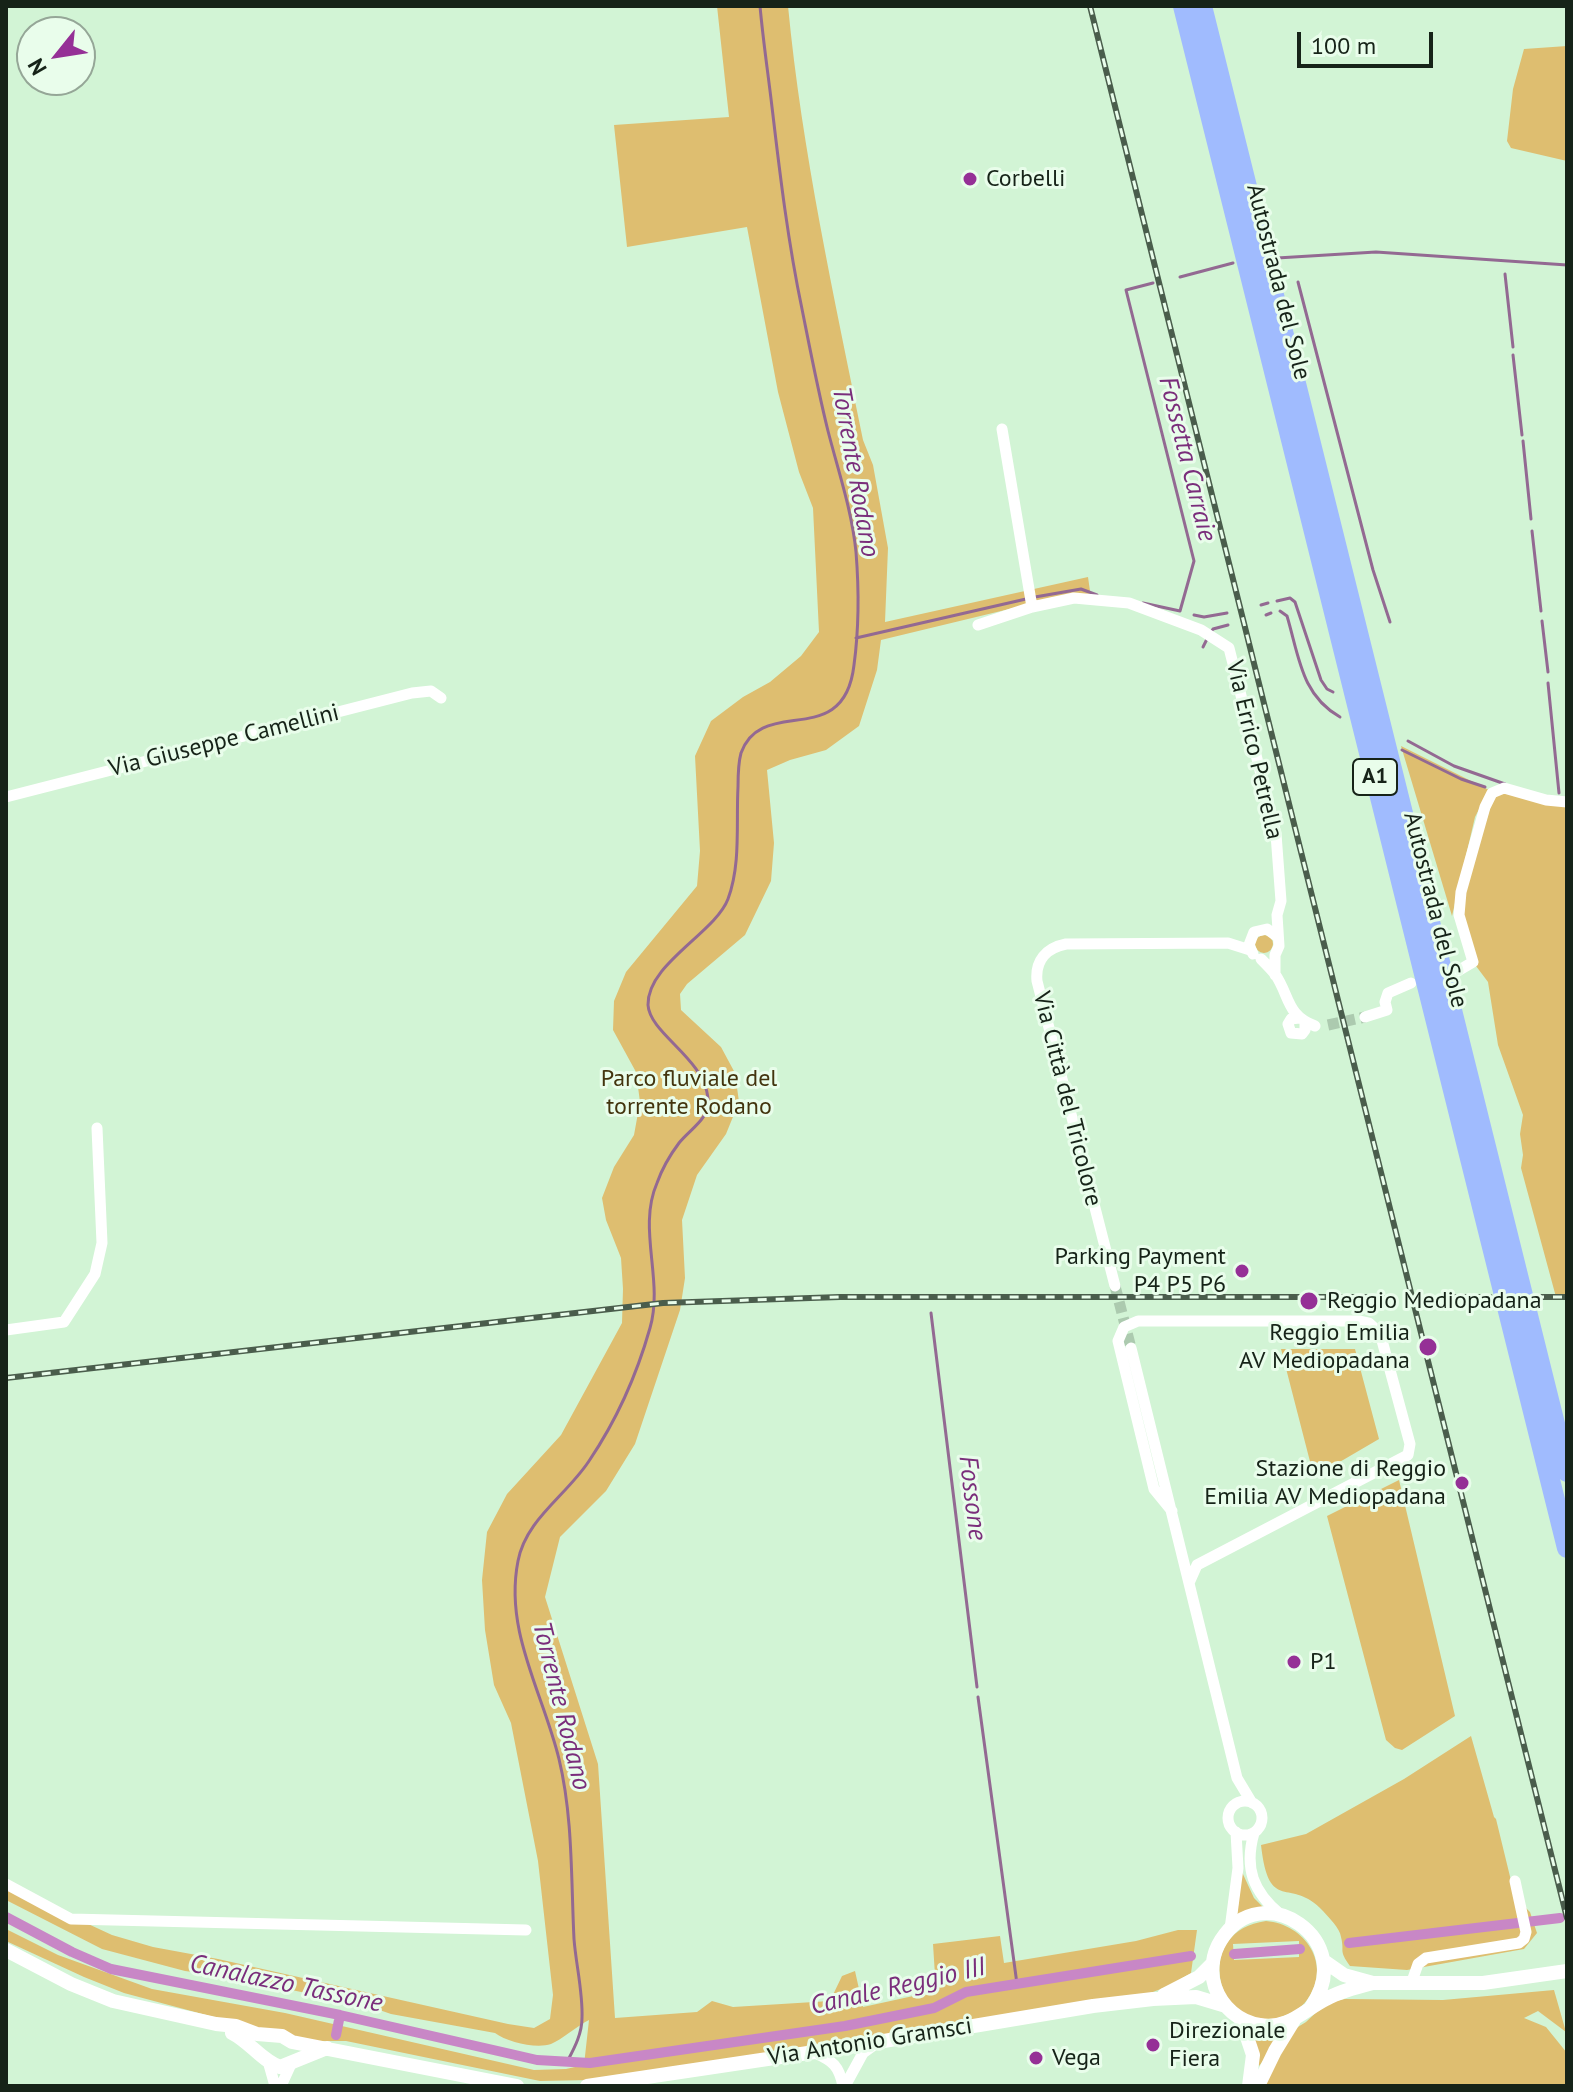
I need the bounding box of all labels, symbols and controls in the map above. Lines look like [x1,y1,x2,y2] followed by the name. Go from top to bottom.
[16,16,96,96] north arrow
[1301,16,1437,66] scale bar
[1311,30,1376,61] text: 100 m
[21,54,53,80] text: N
[986,165,1065,193] place label: Corbelli
[961,170,979,188] marker: Corbelli
[1240,181,1316,383] street label: Autostrada del Sole
[1151,373,1223,545] water label: Fossetta Carraie
[825,384,885,560] water label: Torrente Rodano
[1219,658,1289,842] street label: Via Errico Petrella
[106,698,342,784] street label: Via Giuseppe Camellini
[1353,759,1397,795] road number: A1
[1397,809,1473,1011] street label: Autostrada del Sole
[1026,989,1108,1209] street label: Via Città del Tricolore
[601,1065,777,1121] park label: Parco fluviale del torrente Rodano
[1054,1243,1226,1299] place label: Parking Payment P4 P5 P6
[1233,1262,1251,1280] marker: Parking Payment P4 P5 P6
[1327,1287,1542,1315] place label: Reggio Mediopadana
[1298,1290,1320,1312] marker: Reggio Mediopadana
[1239,1319,1410,1375] place label: Reggio Emilia AV Mediopadana
[1417,1336,1439,1358] marker: Reggio Emilia AV Mediopadana
[951,1454,993,1542] water label: Fossone
[1204,1455,1446,1511] place label: Stazione di Reggio Emilia AV Mediopadana
[1453,1474,1471,1492] marker: Stazione di Reggio Emilia AV Mediopadana
[525,1618,597,1794] water label: Torrente Rodano
[1310,1648,1336,1676] place label: P1
[1285,1653,1303,1671] marker: P1
[187,1948,385,2020] water label: Canalazzo Tassone
[808,1952,988,2022] water label: Canale Reggio III
[766,2012,974,2072] street label: Via Antonio Gramsci
[1169,2017,1285,2073] place label: Direzionale Fiera
[1144,2036,1162,2054] marker: Direzionale Fiera
[1052,2044,1101,2072] place label: Vega
[1027,2049,1045,2067] marker: Vega

